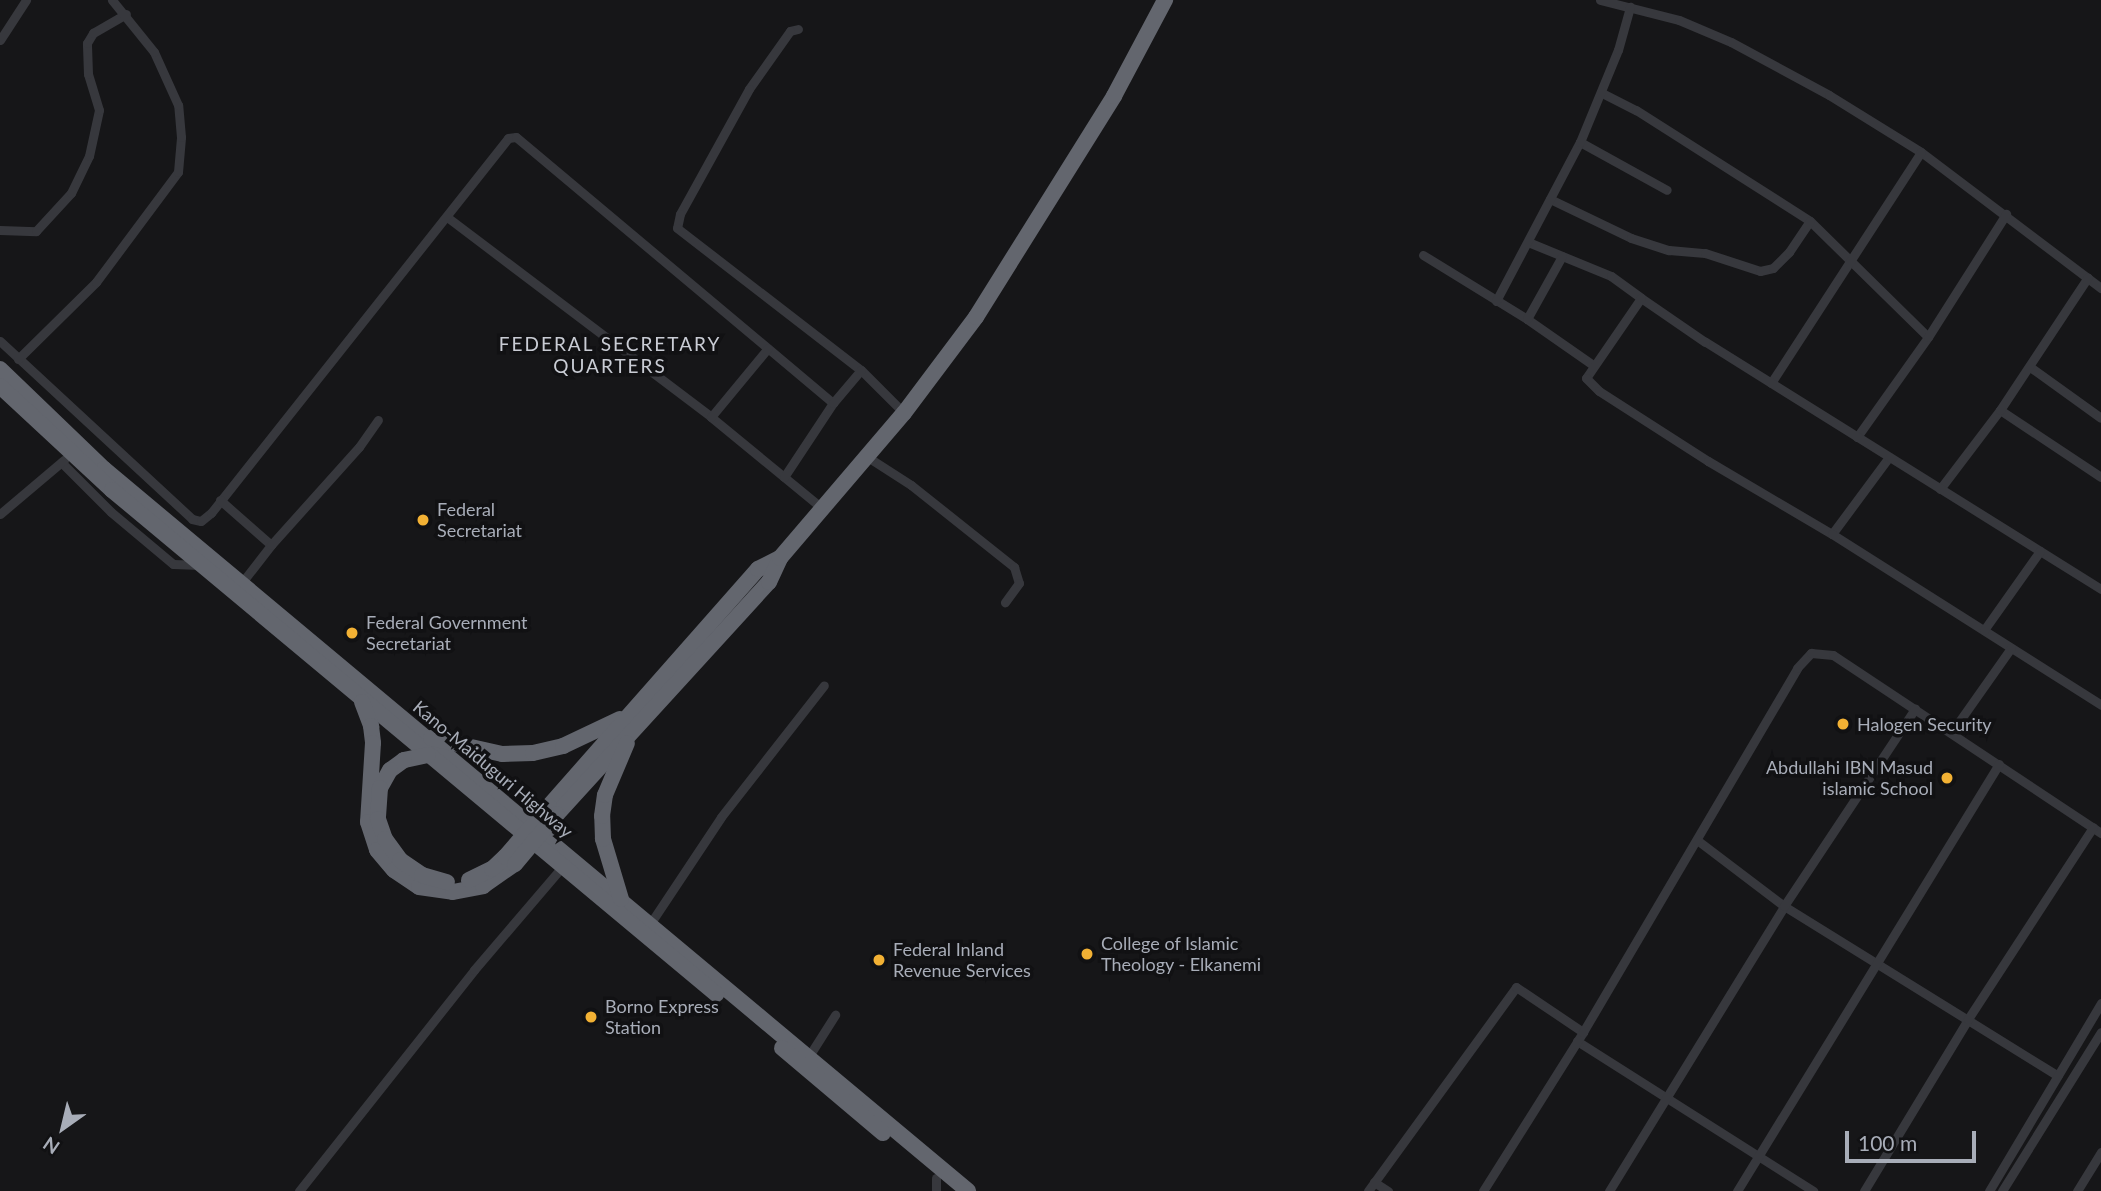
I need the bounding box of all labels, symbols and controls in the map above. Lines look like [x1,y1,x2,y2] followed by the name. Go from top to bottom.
[501,333,719,377] district label: FEDERAL SECRETARY QUARTERS
[437,499,522,542] place label: Federal Secretariat
[415,512,431,528] marker: Federal Secretariat
[366,612,528,654] place label: Federal Government Secretariat
[344,625,360,641] marker: Federal Government Secretariat
[409,696,577,842] street label: Kano-Maiduguri Highway
[1857,713,1992,735] place label: Halogen Security
[1835,716,1851,732] marker: Halogen Security
[1766,757,1933,800] place label: Abdullahi IBN Masud islamic School
[1939,770,1955,786] marker: Abdullahi IBN Masud islamic School
[1101,933,1262,976] place label: College of Islamic Theology - Elkanemi
[893,939,1031,982] place label: Federal Inland Revenue Services
[1079,946,1095,962] marker: College of Islamic Theology - Elkanemi
[871,952,887,968] marker: Federal Inland Revenue Services
[605,996,719,1038] place label: Borno Express Station
[583,1009,599,1025] marker: Borno Express Station
[28,1093,98,1163] north arrow
[1849,1118,1980,1162] scale bar
[1858,1130,1917,1155] text: 100 m
[38,1132,63,1159] text: N

